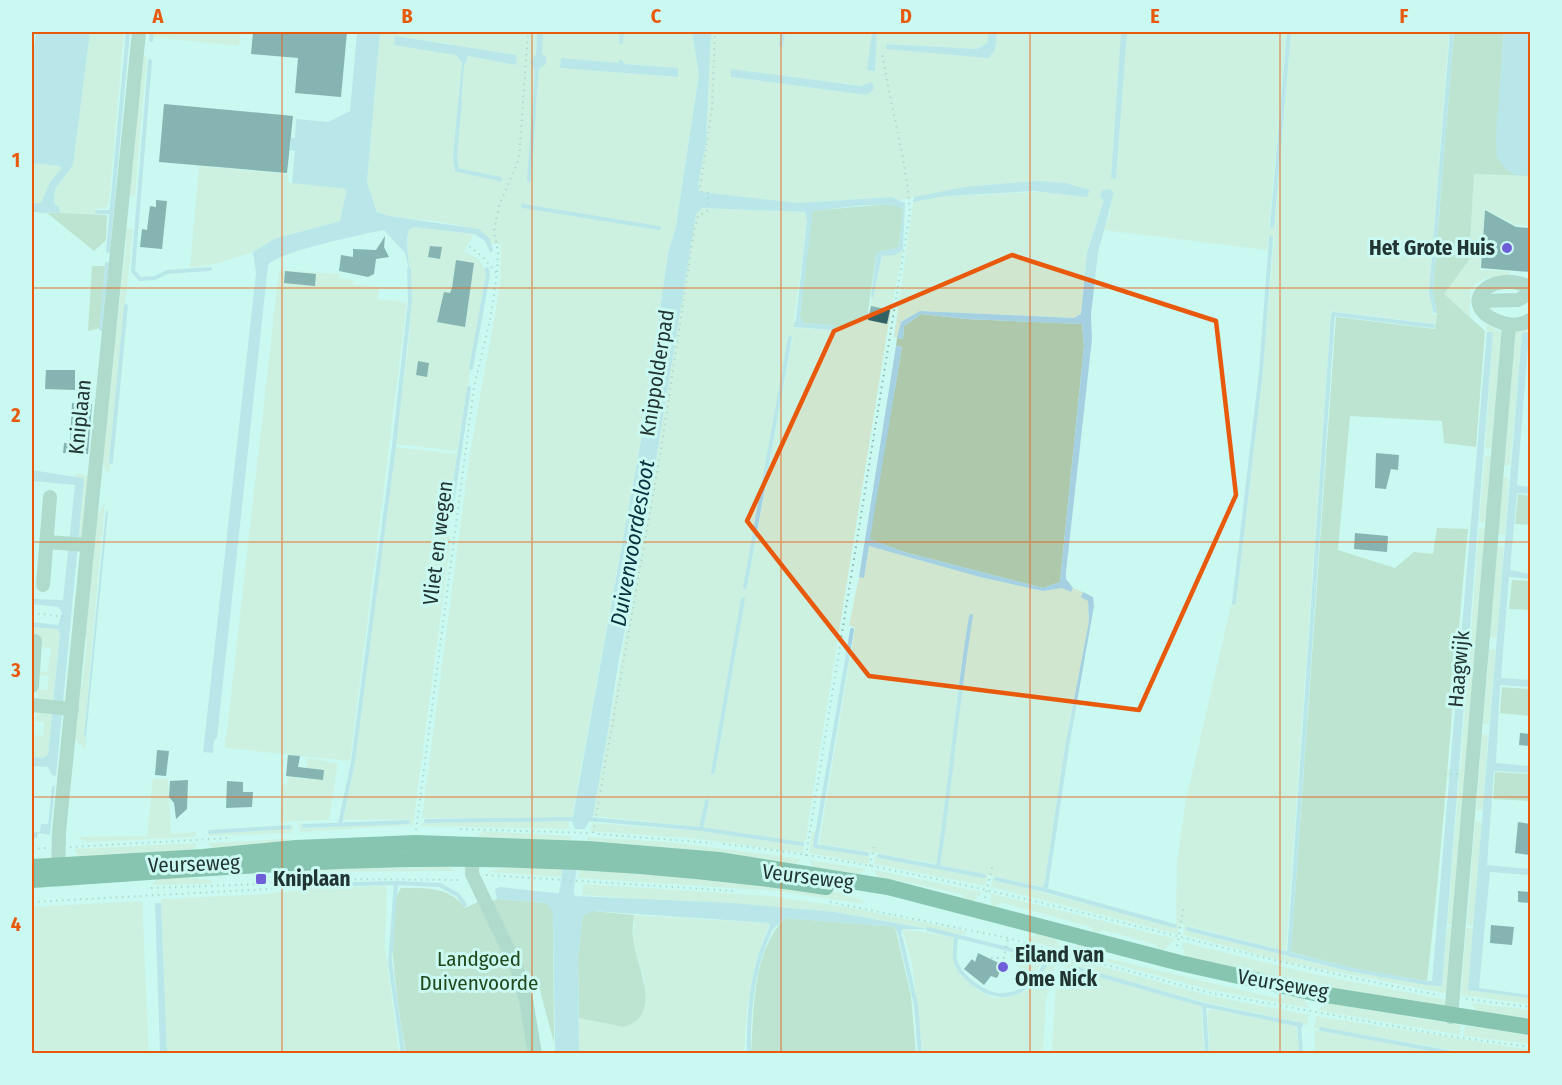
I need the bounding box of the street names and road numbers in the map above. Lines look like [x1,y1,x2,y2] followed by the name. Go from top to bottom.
[634,308,680,438] street label: Knippolderpad
[63,378,97,456] street label: Kniplaan
[417,479,459,607] street label: Vliet en wegen
[1443,629,1475,708] street label: Haagwijk
[148,849,240,879] street label: Veurseweg
[761,858,855,896] street label: Veurseweg
[1235,963,1331,1005] street label: Veurseweg

